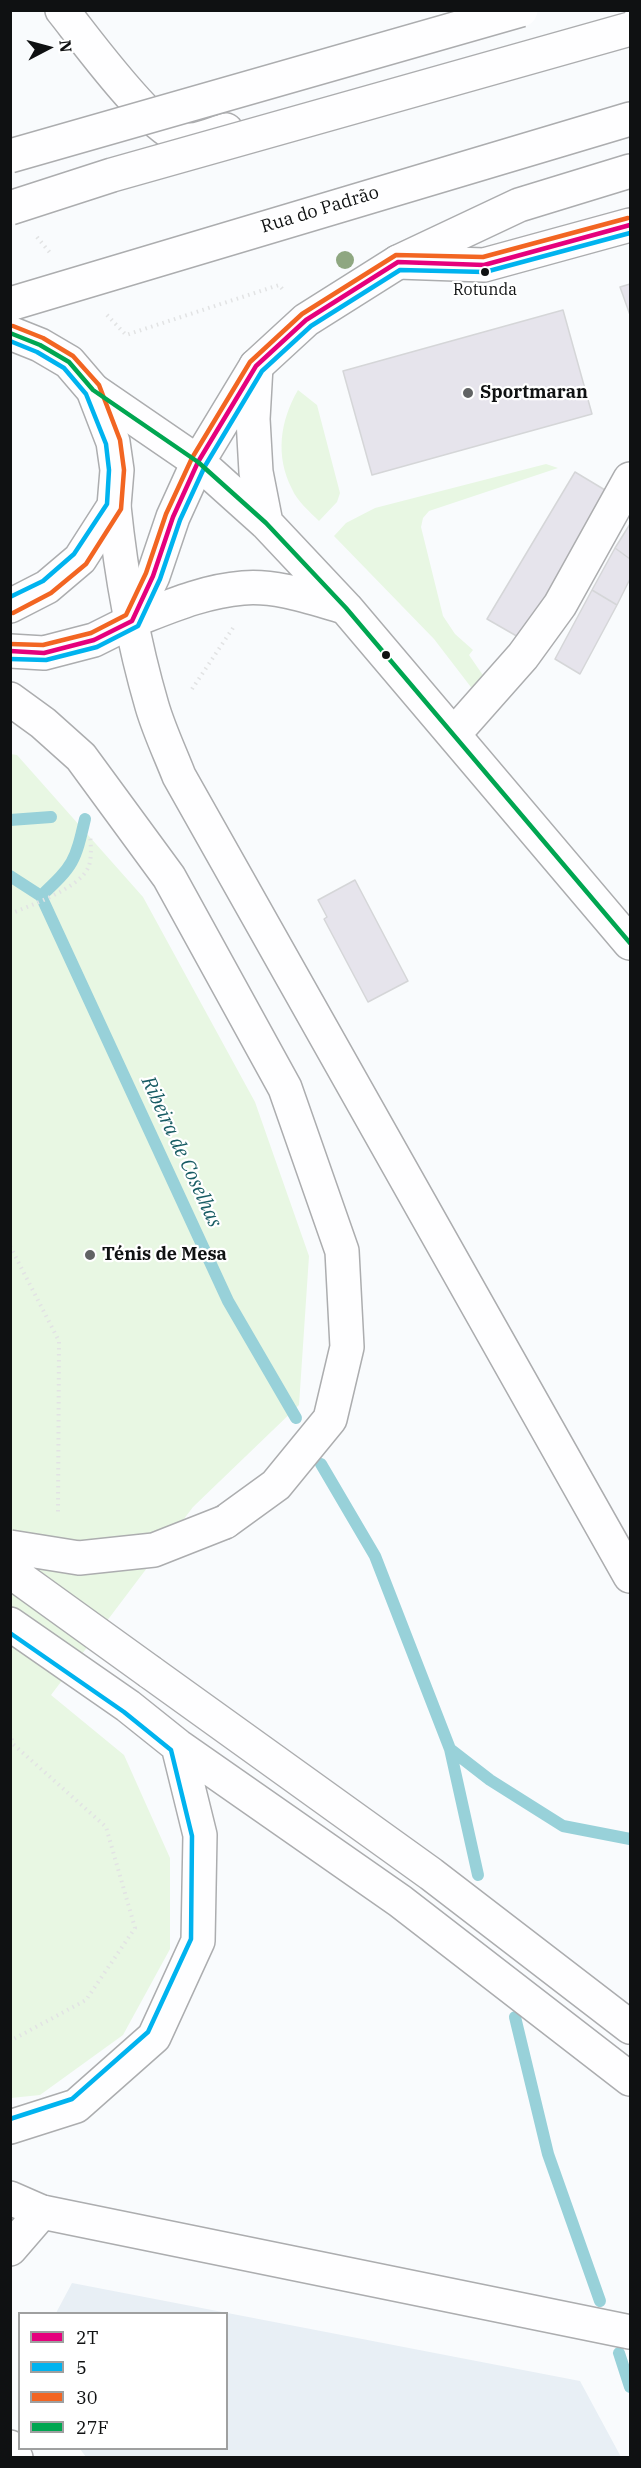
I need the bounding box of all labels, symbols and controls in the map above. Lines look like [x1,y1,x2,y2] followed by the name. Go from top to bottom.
[18,18,78,78] north arrow
[55,39,77,53] text: N
[258,182,382,238] street label: Rua do Padrão
[479,266,491,278] marker: Rotunda
[453,280,517,300] place label: Rotunda
[480,382,588,404] place label: Sportmaran
[461,386,475,400] marker: Sportmaran
[380,649,392,661] unlabelled marker
[135,1073,227,1231] water label: Ribeira de Coselhas
[102,1244,227,1266] place label: Ténis de Mesa
[83,1248,97,1262] marker: Ténis de Mesa
[18,2312,228,2450] legend
[76,2326,99,2349] text: 2T
[76,2356,87,2379] text: 5
[76,2386,98,2409] text: 30
[76,2416,109,2439] text: 27F

